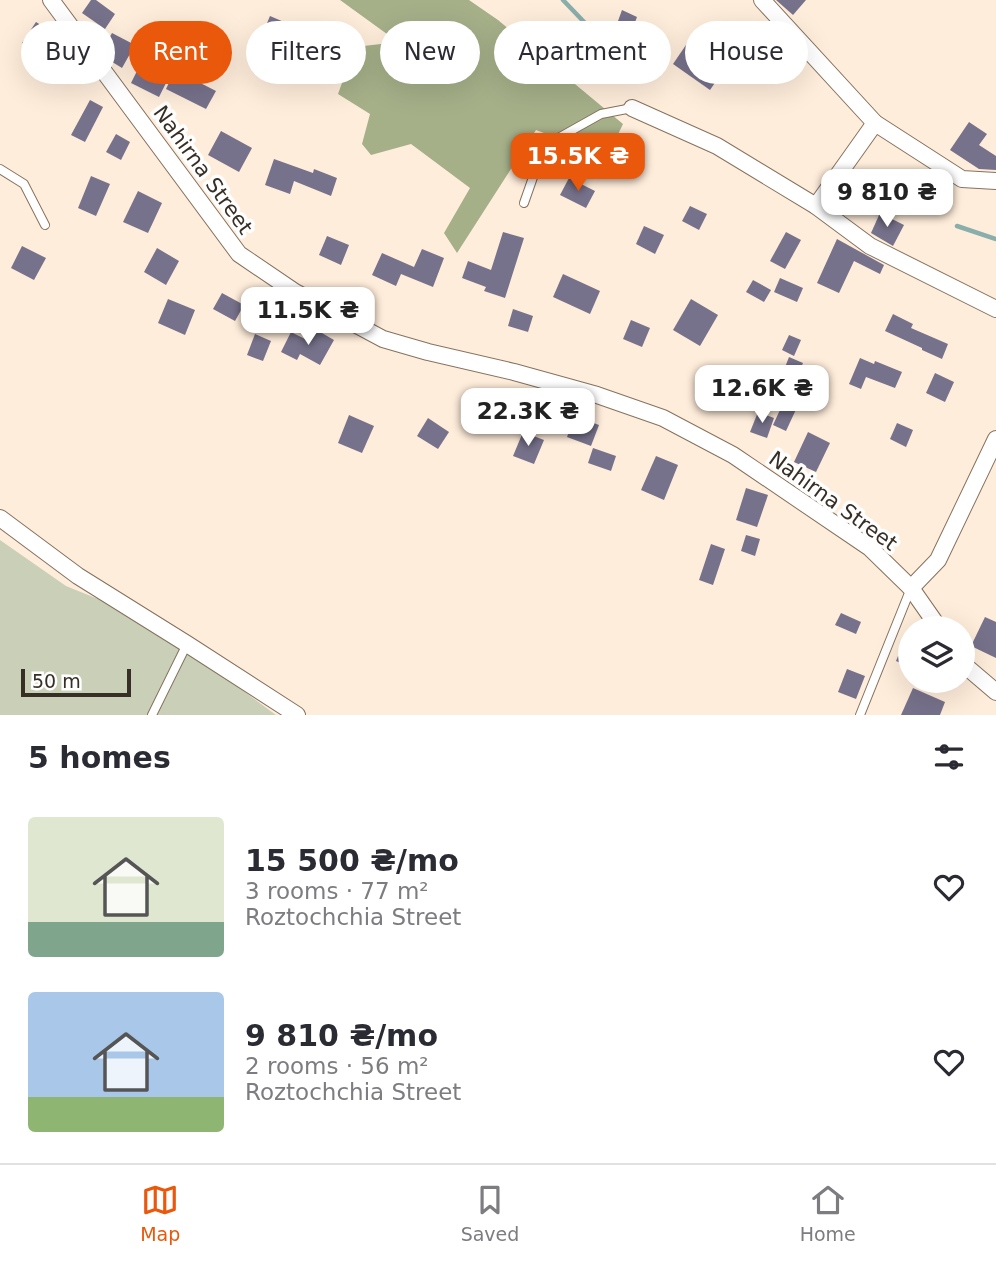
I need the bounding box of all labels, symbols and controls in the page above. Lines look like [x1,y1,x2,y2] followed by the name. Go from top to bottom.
[21,21,115,84] chip: Buy
[129,21,232,84] chip: Rent
[246,21,366,84] chip: Filters
[380,21,480,84] chip: New
[494,21,671,84] chip: Apartment
[685,21,808,84] chip: House
[148,101,258,239] street label: Nahirna Street
[513,134,643,193] pin: 15.5K ₴
[527,143,629,169] text: 15.5K ₴
[822,170,952,229] pin: 9 810 ₴
[837,179,937,205] text: 9 810 ₴
[243,288,373,347] pin: 11.5K ₴
[257,297,359,323] text: 11.5K ₴
[697,366,827,425] pin: 12.6K ₴
[711,375,813,401] text: 12.6K ₴
[463,388,593,448] pin: 22.3K ₴
[477,398,579,424] text: 22.3K ₴
[764,446,902,556] street label: Nahirna Street
[898,616,975,693] map controls
[898,616,975,693] button: layers
[21,666,131,698] scale bar
[32,670,81,692] text: 50 m
[930,738,968,776] icon: filters
[28,740,171,775] text: 5 homes
[245,843,459,878] text: 15 500 ₴/mo
[84,845,168,929] icon: home
[930,868,968,906] icon: heart
[245,878,429,904] text: 3 rooms · 77 m²
[245,904,461,930] text: Roztochchia Street
[245,1018,438,1053] text: 9 810 ₴/mo
[84,1020,168,1104] icon: home
[930,1043,968,1081] icon: heart
[245,1053,429,1079] text: 2 rooms · 56 m²
[245,1079,461,1105] text: Roztochchia Street
[140,1181,180,1245] tab: Map
[461,1181,519,1245] tab: Saved
[800,1181,856,1245] tab: Home

